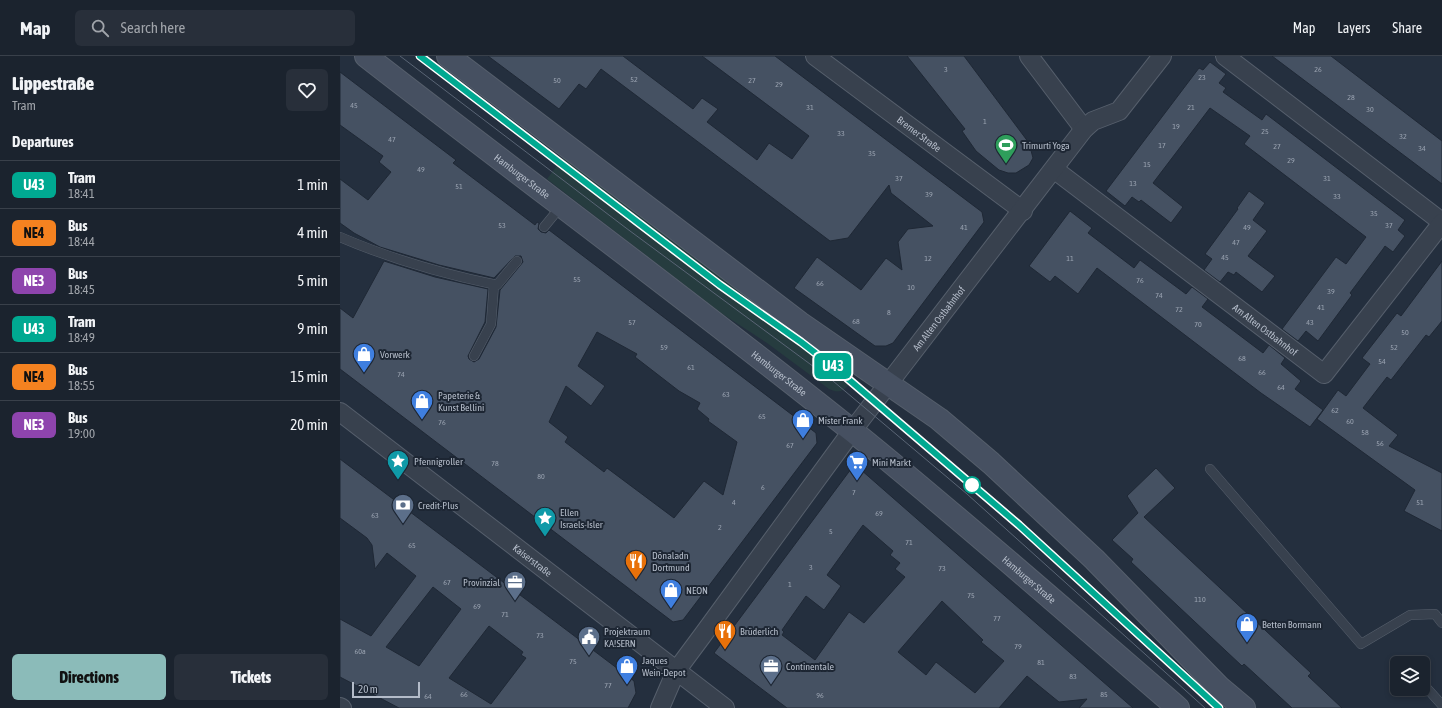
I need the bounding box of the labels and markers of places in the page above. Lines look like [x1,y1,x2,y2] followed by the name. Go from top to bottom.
[993,132,1019,165] sports icon: Trimurti Yoga
[1022,140,1070,151] place label: Trimurti Yoga
[351,341,377,374] shop icon: Vorwerk
[380,349,411,360] place label: Vorwerk
[409,388,435,421] shop icon: Papeterie & Kunst Bellini
[438,390,484,413] place label: Papeterie & Kunst Bellini
[790,407,816,440] shop icon: Mister Frank
[818,415,863,426] place label: Mister Frank
[385,448,411,481] place icon: Pfennigroller
[844,449,870,482] supermarket icon: Mini Markt
[414,456,464,467] place label: Pfennigroller
[872,457,911,468] place label: Mini Markt
[963,476,981,494] unlabelled marker
[390,492,416,525] bank icon: Credit-Plus
[418,500,459,511] place label: Credit-Plus
[532,505,558,538] place icon: Ellen Israels-Isler
[560,507,604,530] place label: Ellen Israels-Isler
[623,548,649,581] restaurant icon: Dönaladn Dortmund
[652,550,690,573] place label: Dönaladn Dortmund
[502,569,528,602] office icon: Provinzial
[463,577,500,588] place label: Provinzial
[658,577,684,610] shop icon: NEON
[686,585,708,596] place label: NEON
[1234,611,1260,644] shop icon: Betten Bormann
[712,618,738,651] restaurant icon: Brüderlich
[1262,619,1322,630] place label: Betten Bormann
[576,624,602,657] public building icon: Projektraum KA!SERN
[604,626,650,649] place label: Projektraum KA!SERN
[740,626,778,637] place label: Brüderlich
[614,653,640,686] shop icon: Jaques Wein-Depot
[758,653,784,686] office icon: Continentale
[642,655,686,678] place label: Jaques Wein-Depot
[786,661,835,672] place label: Continentale

